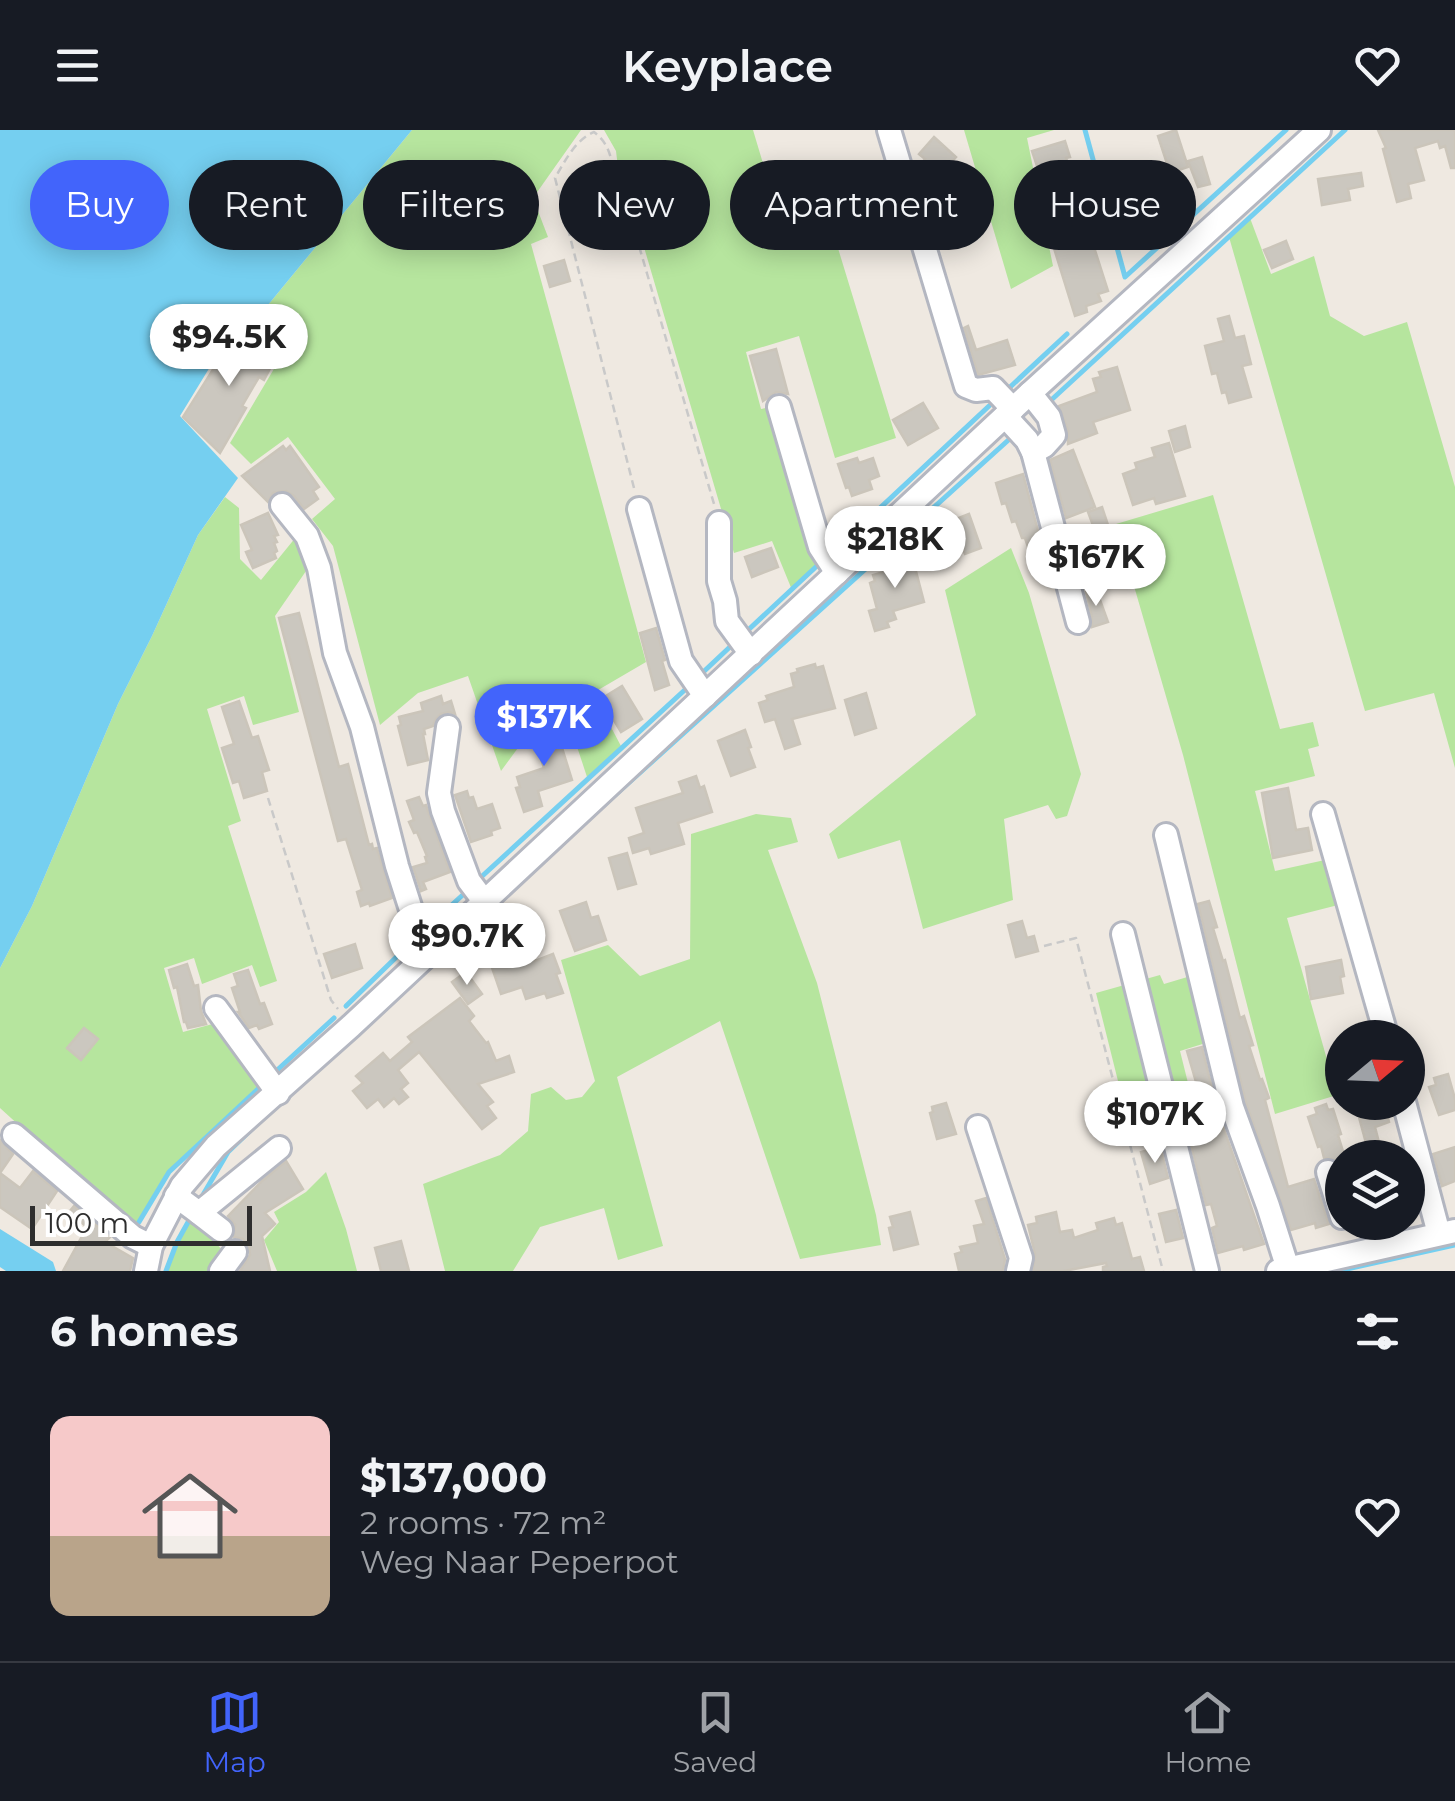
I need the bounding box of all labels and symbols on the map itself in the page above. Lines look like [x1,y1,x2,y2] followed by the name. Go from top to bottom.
[148,304,310,389] pin: $94.5K
[825,506,965,591] pin: $218K
[1026,524,1166,609] pin: $167K
[474,684,614,769] pin: $137K
[386,903,548,988] pin: $90.7K
[1325,1020,1425,1120] north arrow
[1085,1081,1225,1166] pin: $107K
[30,1201,252,1246] scale bar

